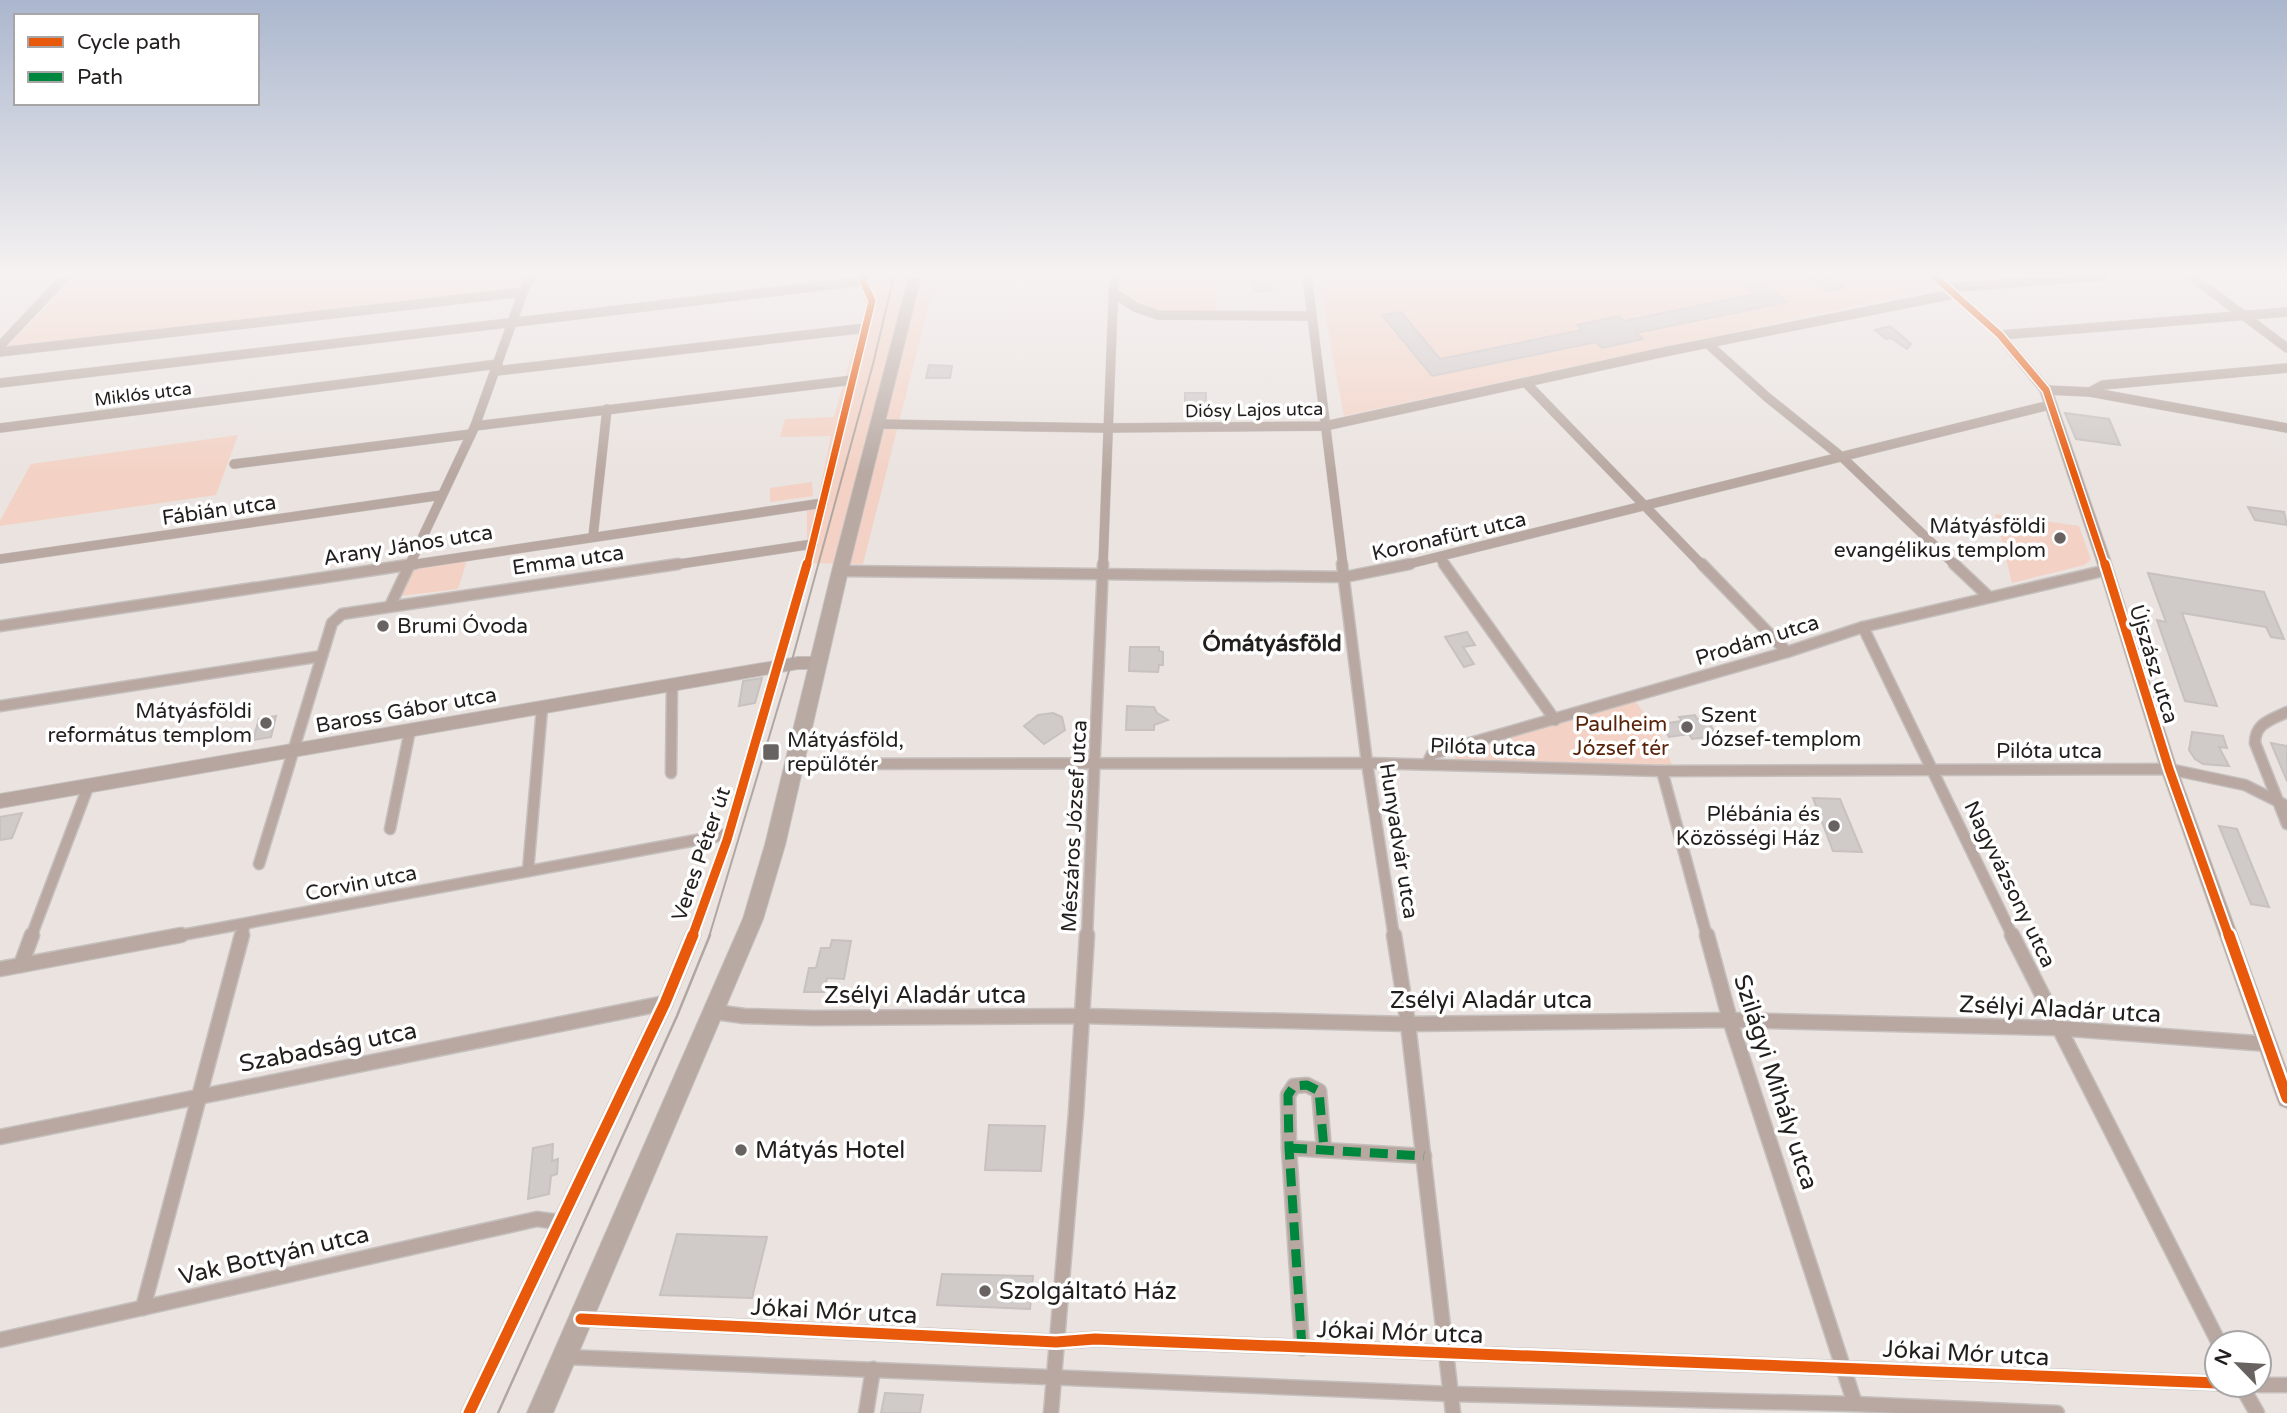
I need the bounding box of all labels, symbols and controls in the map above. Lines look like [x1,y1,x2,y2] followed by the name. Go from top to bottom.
[14,14,259,105] legend
[77,30,181,55] text: Cycle path
[77,65,123,90] text: Path
[93,377,193,411] street label: Miklós utca
[1185,398,1323,422] street label: Diósy Lajos utca
[160,490,278,531] street label: Fábián utca
[1369,507,1529,566] street label: Koronafürt utca
[1834,514,2046,563] place label: Mátyásföldi evangélikus templom
[322,520,495,571] street label: Arany János utca
[2052,530,2068,546] marker: Mátyásföldi evangélikus templom
[511,540,626,581] street label: Emma utca
[2124,602,2183,727] street label: Újszász utca
[1692,610,1822,671] street label: Prodám utca
[397,614,528,639] place label: Brumi Óvoda
[375,618,391,634] marker: Brumi Óvoda
[1202,629,1342,658] district label: Ómátyásföld
[314,682,499,739] street label: Baross Gábor utca
[47,699,252,748] place label: Mátyásföldi református templom
[1701,703,1861,752] place label: Szent József-templom
[1573,712,1669,761] park label: Paulheim József tér
[258,715,274,731] marker: Mátyásföldi református templom
[1056,719,1093,933] street label: Mészáros József utca
[1679,719,1695,735] marker: Szent József-templom
[787,728,904,777] place label: Mátyásföld, repülőtér
[1430,733,1536,762] street label: Pilóta utca
[1996,739,2102,764] street label: Pilóta utca
[761,742,781,762] marker: Mátyásföld, repülőtér
[1374,762,1423,921] street label: Hunyadvár utca
[667,784,736,925] street label: Veres Péter út
[1958,797,2061,972] street label: Nagyvázsony utca
[1676,802,1820,851] place label: Plébánia és Közösségi Ház
[1826,818,1842,834] marker: Plébánia és Közösségi Ház
[303,860,419,907] street label: Corvin utca
[1727,971,1824,1193] street label: Szilágyi Mihály utca
[824,981,1026,1010] street label: Zsélyi Aladár utca
[1390,986,1592,1015] street label: Zsélyi Aladár utca
[1958,990,2162,1029] street label: Zsélyi Aladár utca
[237,1016,419,1079] street label: Szabadság utca
[755,1136,905,1165] place label: Mátyás Hotel
[733,1142,749,1158] marker: Mátyás Hotel
[176,1219,372,1291] street label: Vak Bottyán utca
[999,1277,1177,1306] place label: Szolgáltató Ház
[977,1283,993,1299] marker: Szolgáltató Ház
[750,1293,918,1330] street label: Jókai Mór utca
[1316,1315,1484,1350] street label: Jókai Mór utca
[2203,1329,2273,1399] north arrow
[1882,1335,2050,1372] street label: Jókai Mór utca
[2210,1346,2237,1369] text: N

